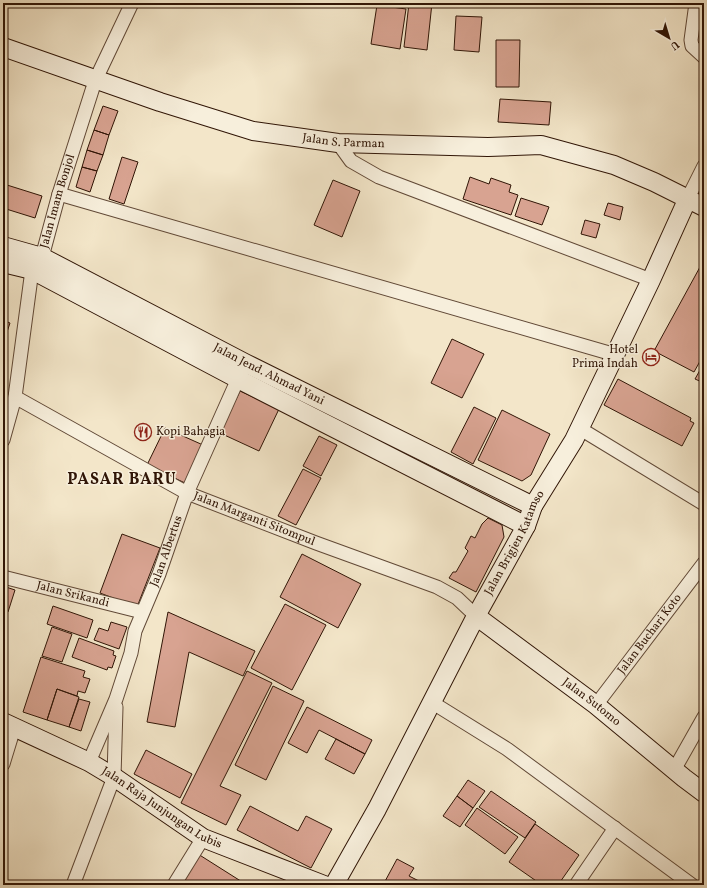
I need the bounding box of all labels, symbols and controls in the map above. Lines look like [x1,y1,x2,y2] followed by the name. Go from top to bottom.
[649,18,689,58] north arrow
[666,36,682,53] text: U
[301,130,385,152] street label: Jalan S. Parman
[37,152,79,250] street label: Jalan Imam Bonjol
[210,340,327,409] street label: Jalan Jend. Ahmad Yani
[572,342,638,372] place label: Hotel Prima Indah
[641,347,661,367] hotel icon: Hotel Prima Indah
[133,422,153,442] restaurant icon: Kopi Bahagia
[156,424,225,440] place label: Kopi Bahagia
[67,469,177,491] district label: PASAR BARU
[191,488,318,550] street label: Jalan Marganti Sitompul
[481,488,549,598] street label: Jalan Brigjen Katamso
[146,514,187,589] street label: Jalan Albertus
[35,578,111,612] street label: Jalan Srikandi
[614,591,686,678] street label: Jalan Buchari Koto
[559,675,624,730] street label: Jalan Sutomo
[98,763,224,853] street label: Jalan Raja Junjungan Lubis

